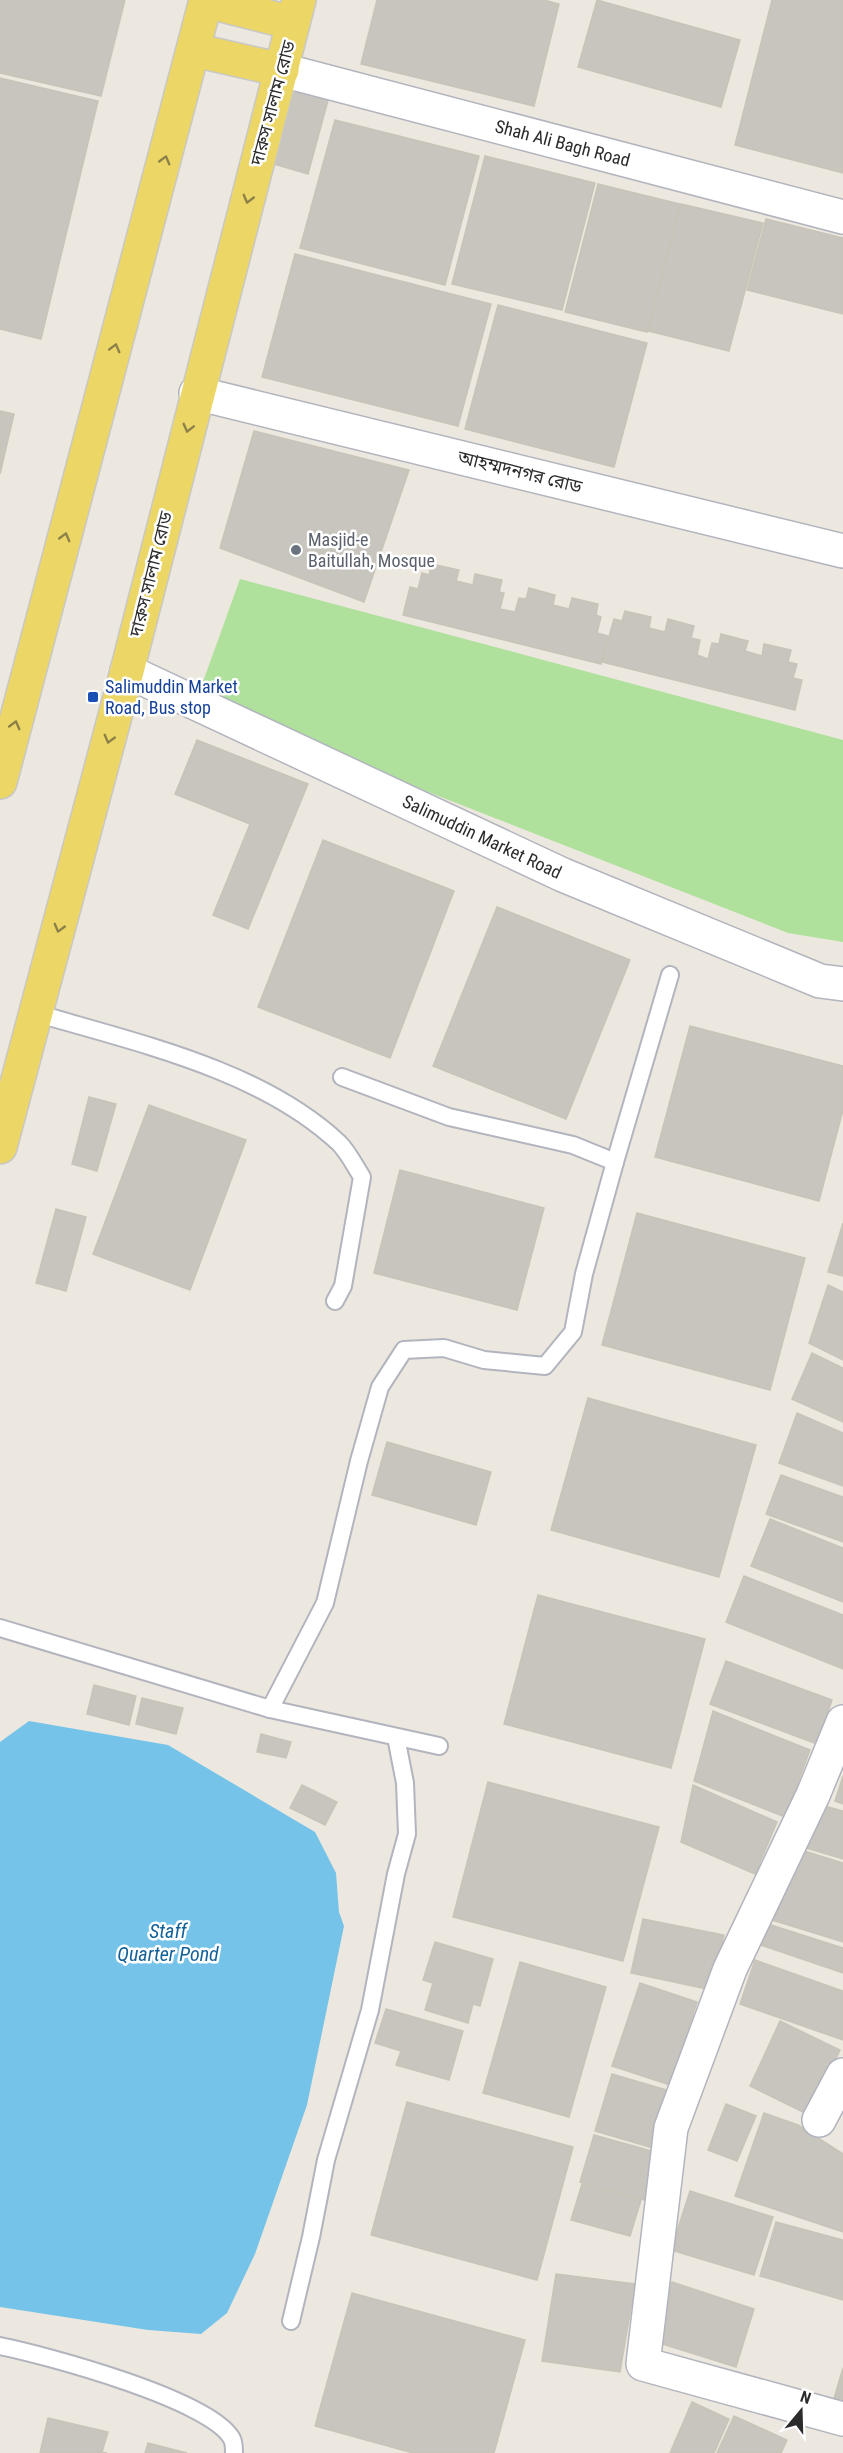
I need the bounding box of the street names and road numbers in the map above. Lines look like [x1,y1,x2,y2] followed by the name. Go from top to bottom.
[246,38,299,168] street label: দারুস সালাম রোড
[493,115,632,171] street label: Shah Ali Bagh Road
[455,446,585,497] street label: আহম্মদনগর রোড
[125,509,176,640] street label: দারুস সালাম রোড
[399,790,565,883] street label: Salimuddin Market Road

